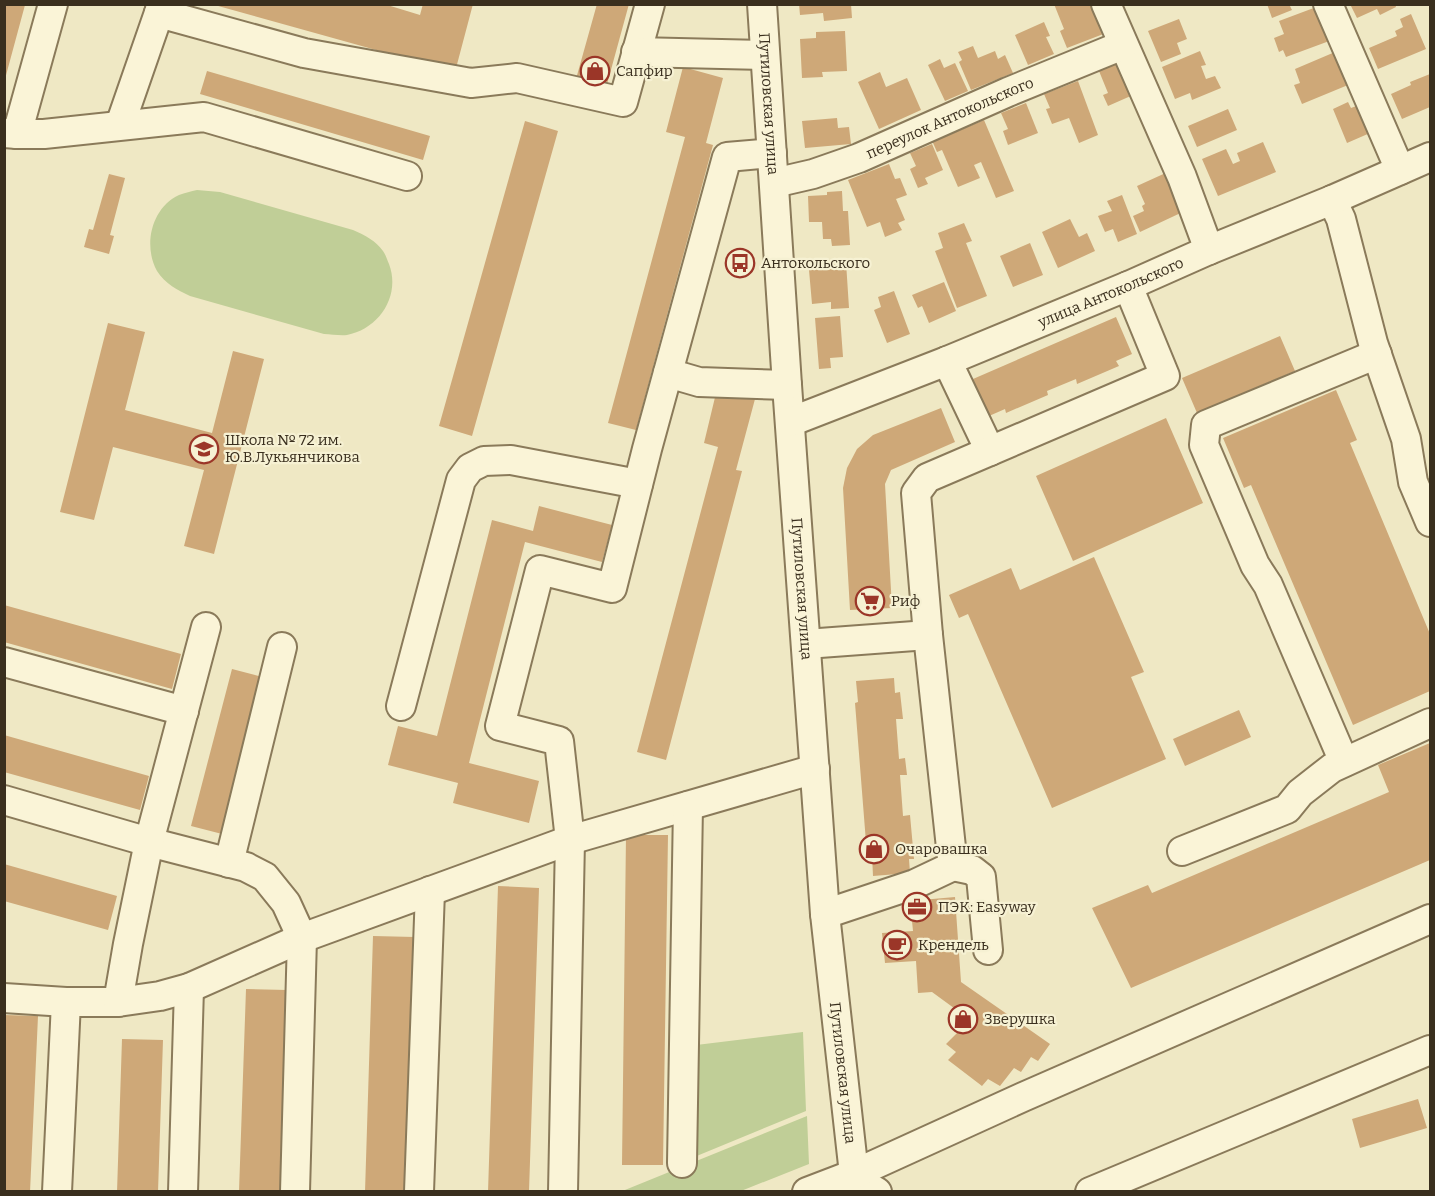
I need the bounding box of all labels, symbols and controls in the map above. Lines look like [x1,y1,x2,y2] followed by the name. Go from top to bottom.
[755,32,782,175] street label: Путиловская улица
[579,55,611,87] shop icon: Сапфир
[616,62,673,80] place label: Сапфир
[863,74,1036,163] street label: переулок Антокольского
[724,247,756,279] bus stop icon: Антокольского
[1034,253,1186,332] street label: улица Антокольского
[761,254,870,272] place label: Антокольского
[225,431,360,466] place label: Школа № 72 им. Ю.В.Лукьянчикова
[188,433,220,465] school or university icon: Школа № 72 им. Ю.В.Лукьянчикова
[788,517,816,660] street label: Путиловская улица
[854,585,886,617] supermarket icon: Риф
[891,592,920,610] place label: Риф
[858,833,890,865] shop icon: Очаровашка
[895,840,987,858] place label: Очаровашка
[901,891,933,923] office icon: ПЭК: Easyway
[938,898,1036,916] place label: ПЭК: Easyway
[881,929,913,961] cafe icon: Крендель
[918,936,989,954] place label: Крендель
[826,1001,860,1145] street label: Путиловская улица
[947,1003,979,1035] shop icon: Зверушка
[984,1010,1055,1028] place label: Зверушка

